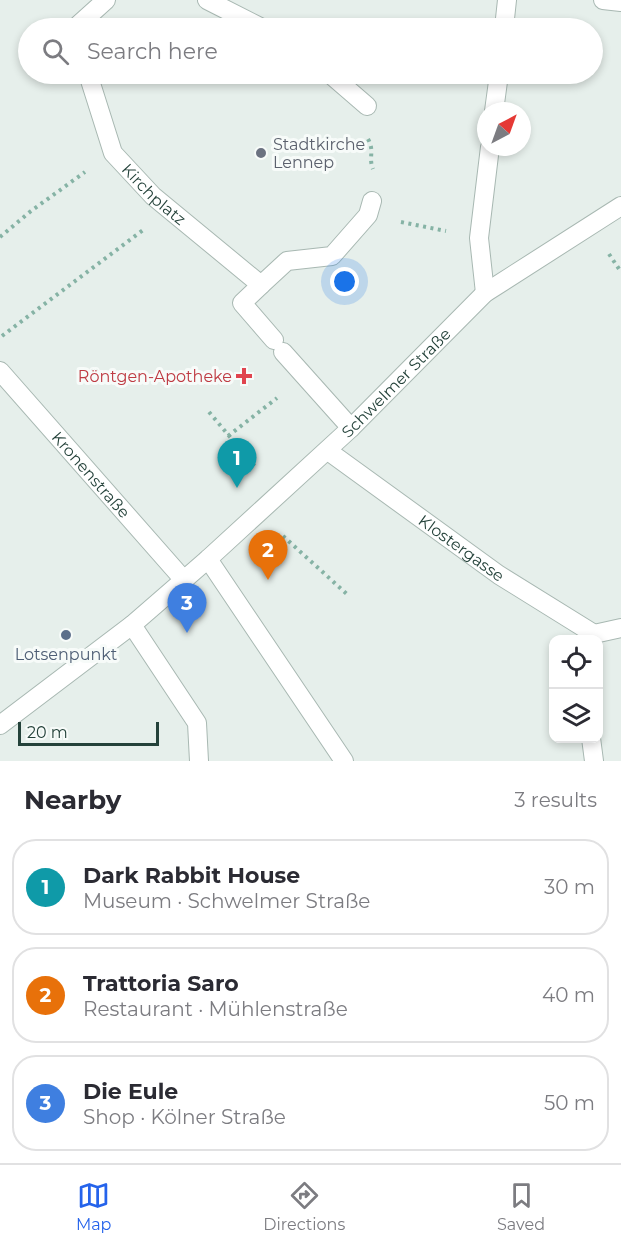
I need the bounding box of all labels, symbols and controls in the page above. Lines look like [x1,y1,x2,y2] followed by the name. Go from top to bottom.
[18,18,603,84] search box
[39,35,72,68] icon: search
[87,38,218,65] text: Search here
[477,102,531,156] north arrow
[273,135,365,172] place label: Stadtkirche Lennep
[254,146,268,160] marker: Stadtkirche Lennep
[118,160,190,229] street label: Kirchplatz
[330,267,359,296] your location
[338,324,455,442] street label: Schwelmer Straße
[78,367,232,386] place label: Röntgen-Apotheke
[237,369,251,383] marker: Röntgen-Apotheke
[48,428,134,522] street label: Kronenstraße
[218,438,256,488] pin: 1
[415,511,508,586] street label: Klostergasse
[248,530,288,580] pin: 2
[168,584,207,633] pin: 3
[59,628,73,642] marker: Lotsenpunkt
[549,635,603,743] map controls
[549,635,603,689] button: locate
[15,645,118,664] place label: Lotsenpunkt
[549,689,603,743] button: layers
[18,719,159,746] scale bar
[27,723,68,742] text: 20 m
[24,784,121,816] text: Nearby
[514,788,597,812] text: 3 results
[83,862,300,889] text: Dark Rabbit House
[42,875,49,899] text: 1
[544,875,595,899] text: 30 m
[83,889,370,913] text: Museum · Schwelmer Straße
[83,970,239,997] text: Trattoria Saro
[40,983,51,1007] text: 2
[542,983,595,1007] text: 40 m
[83,997,348,1021] text: Restaurant · Mühlenstraße
[83,1078,178,1105] text: Die Eule
[40,1091,51,1115] text: 3
[544,1091,595,1115] text: 50 m
[83,1105,286,1129] text: Shop · Kölner Straße
[76,1179,111,1234] tab: Map
[263,1179,345,1234] tab: Directions
[497,1179,545,1234] tab: Saved

